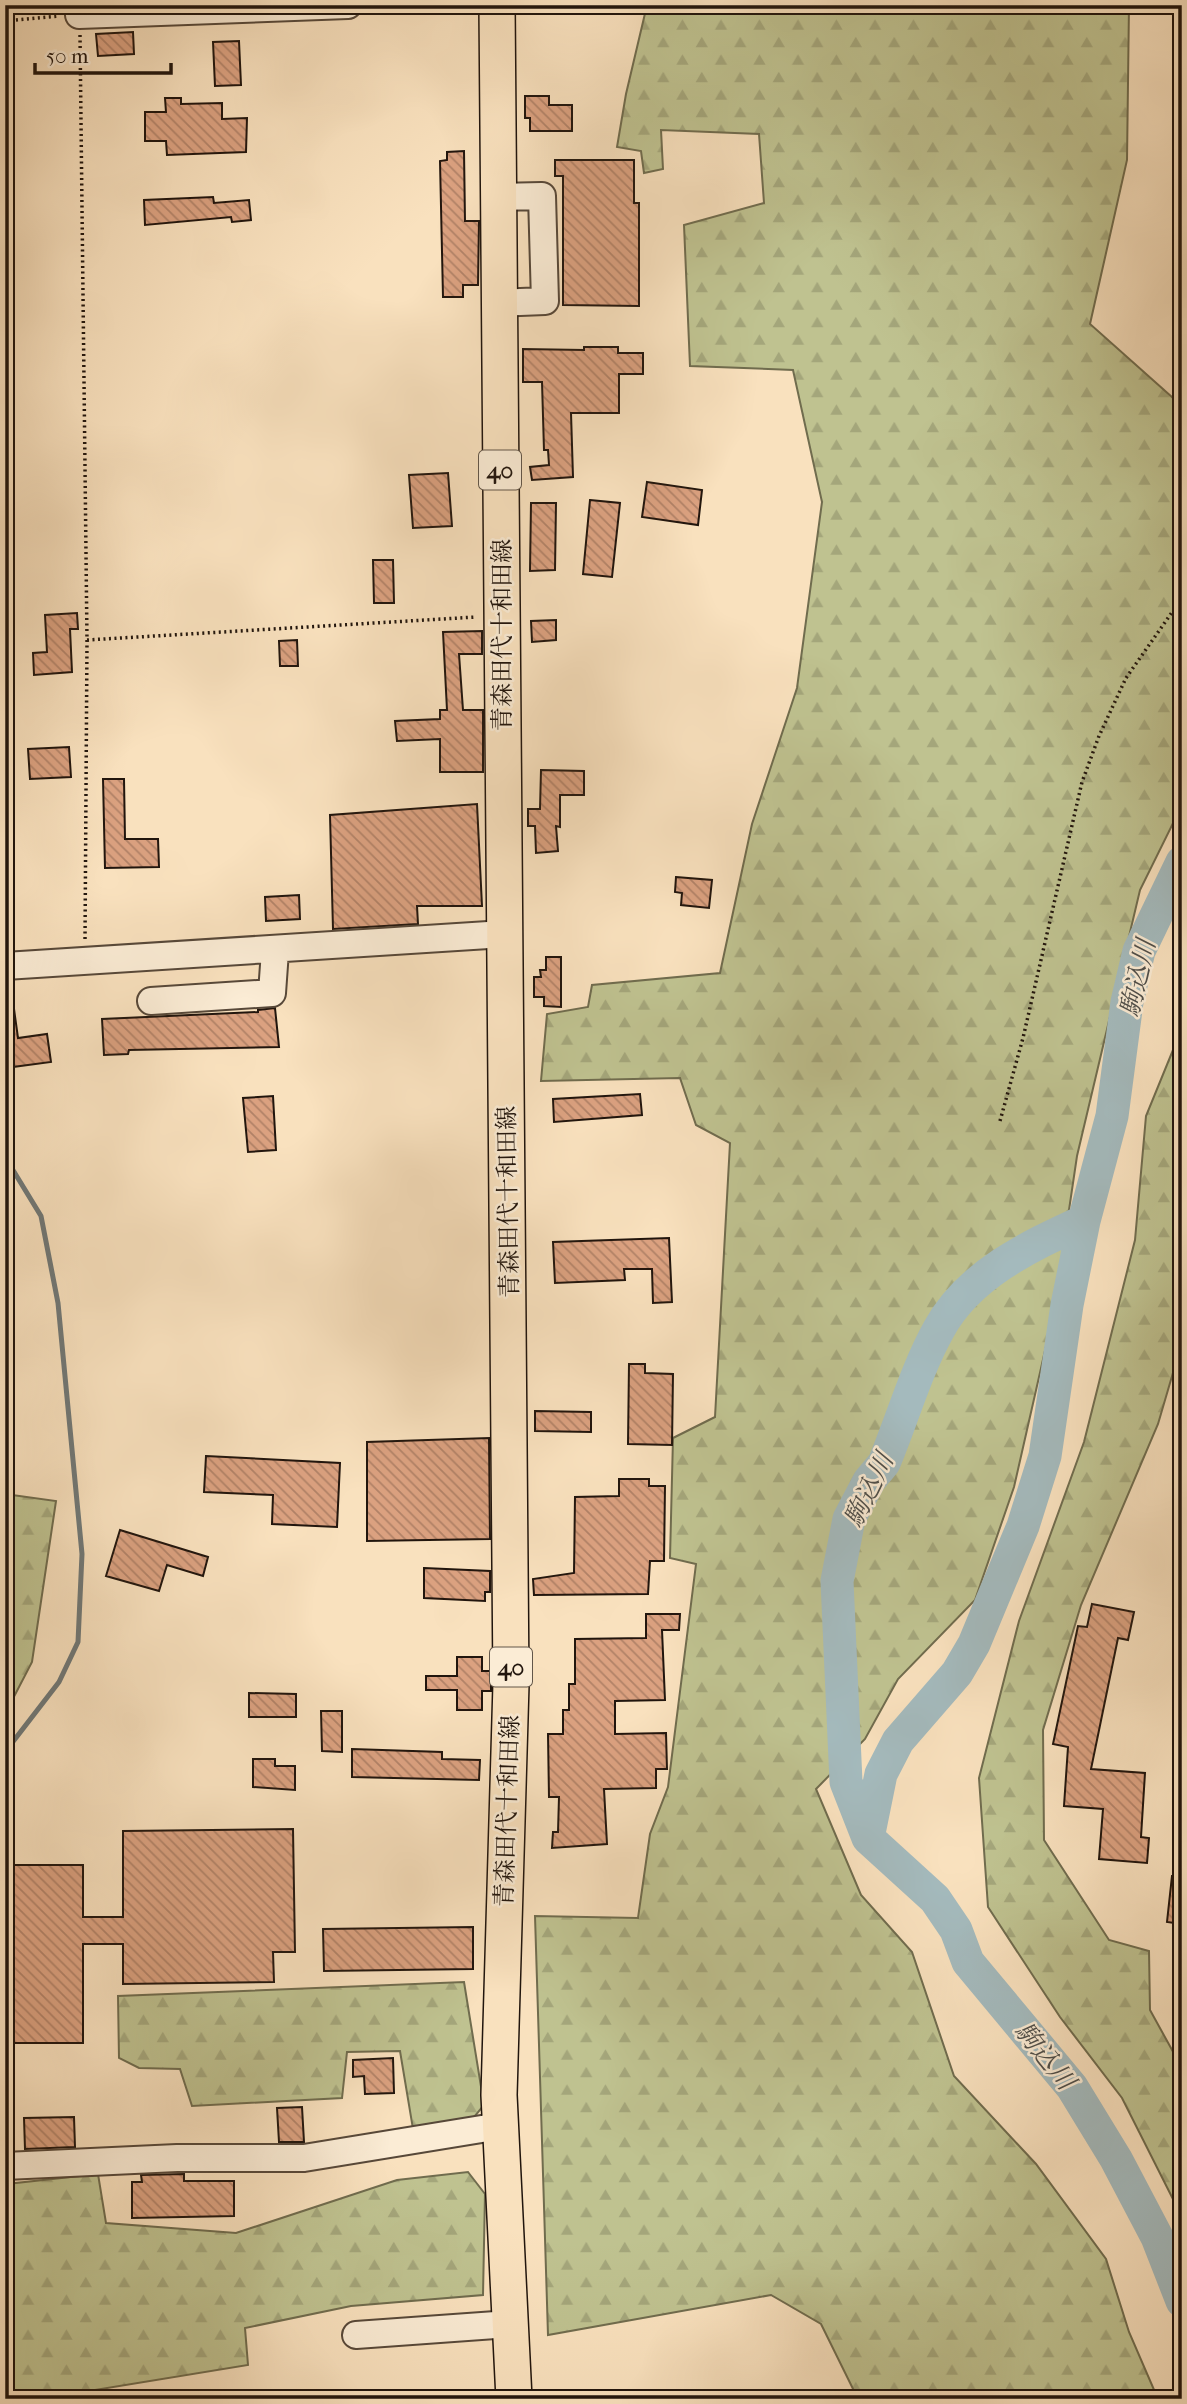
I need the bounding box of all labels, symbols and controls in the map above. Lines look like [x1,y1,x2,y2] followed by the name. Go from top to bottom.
[35,32,172,76] scale bar
[46,44,89,68] text: 50 m
[479,450,521,490] road number: 40
[488,539,516,731] street label: 青森田代十和田線
[1114,934,1163,1019] water label: 駒込川
[492,1106,524,1298] street label: 青森田代十和田線
[838,1445,901,1532] water label: 駒込川
[490,1648,532,1686] road number: 40
[490,1715,524,1907] street label: 青森田代十和田線
[1008,2016,1083,2098] water label: 駒込川

